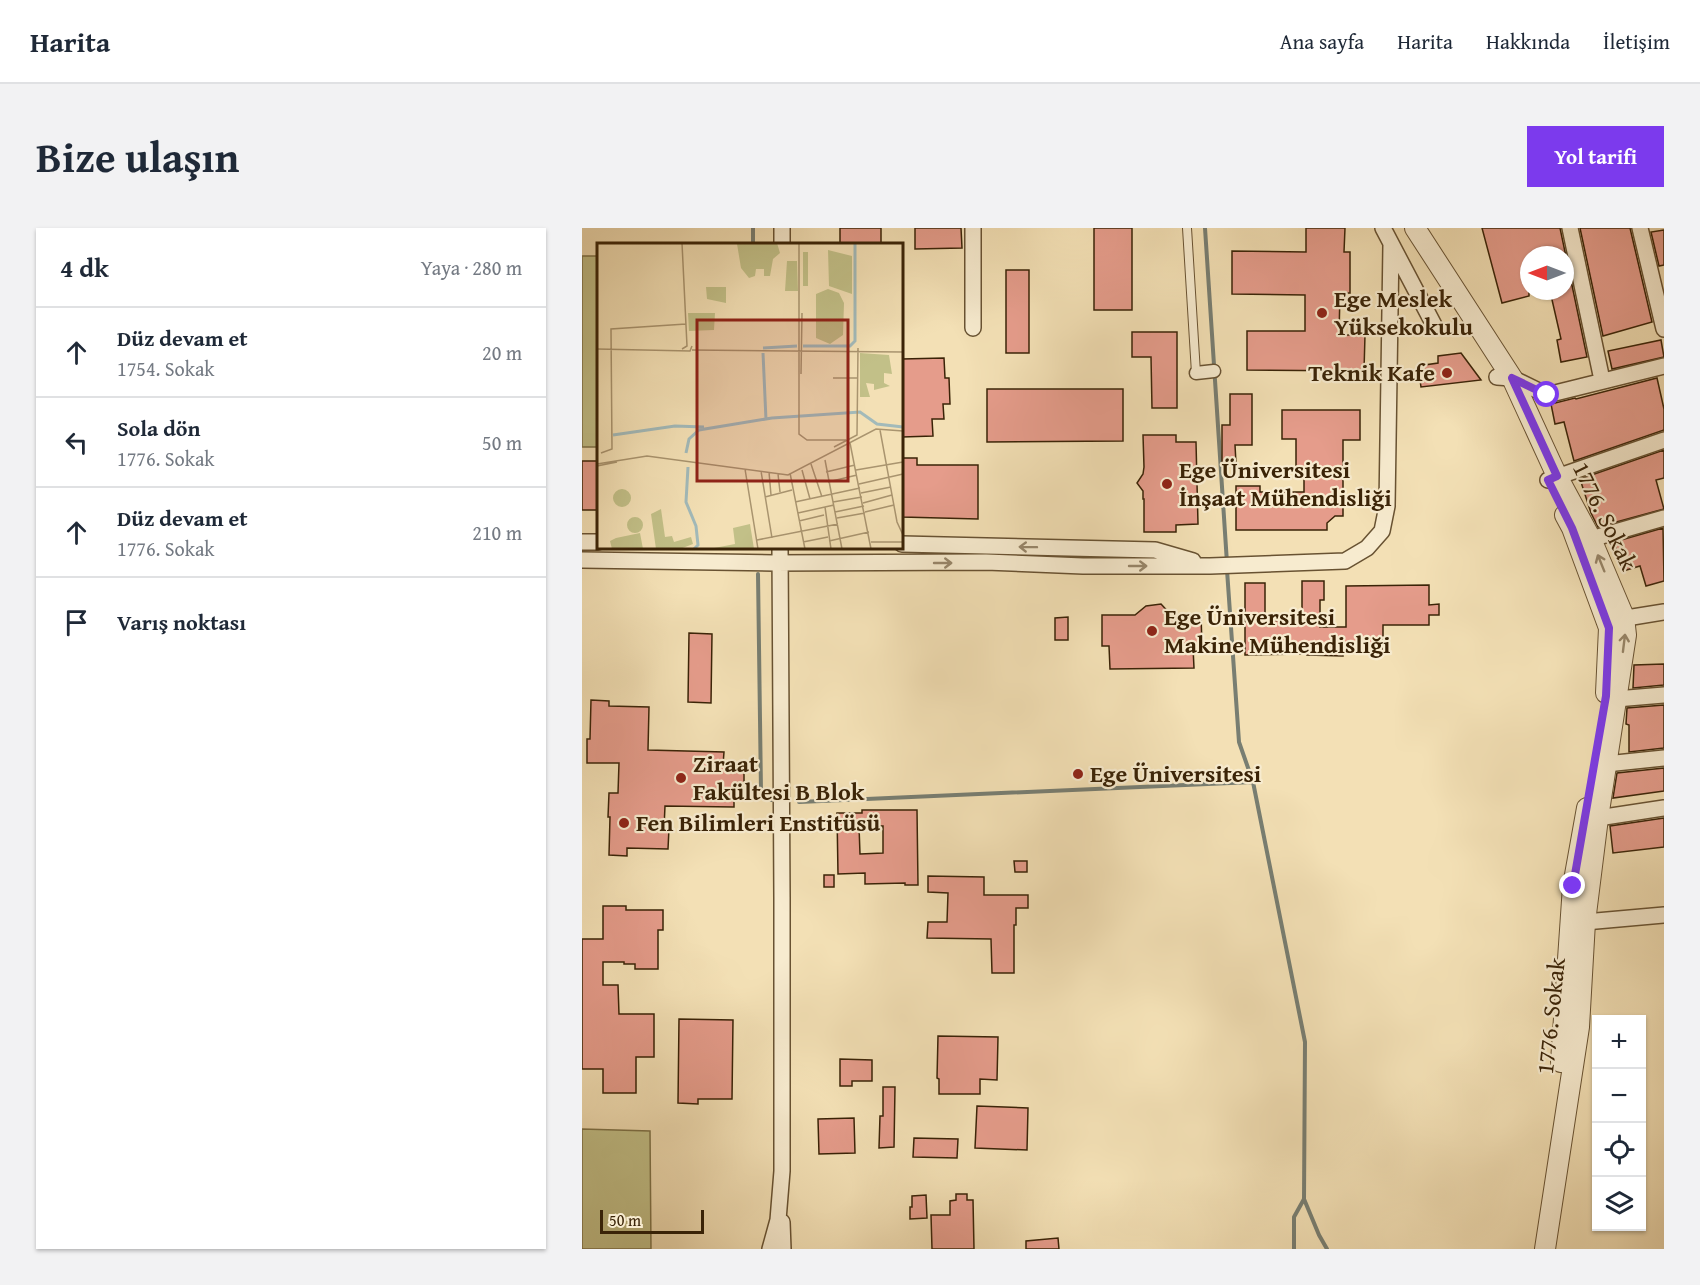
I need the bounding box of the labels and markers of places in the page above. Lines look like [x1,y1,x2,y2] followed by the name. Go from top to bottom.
[1334,281,1473,344] place label: Ege Meslek Yüksekokulu
[1315,306,1329,320] marker: Ege Meslek Yüksekokulu
[1308,355,1435,390] place label: Teknik Kafe
[1440,366,1454,380] marker: Teknik Kafe
[1179,452,1392,515] place label: Ege Üniversitesi İnşaat Mühendisliği
[1160,477,1174,491] marker: Ege Üniversitesi İnşaat Mühendisliği
[1164,599,1390,662] place label: Ege Üniversitesi Makine Mühendisliği
[1145,624,1159,638] marker: Ege Üniversitesi Makine Mühendisliği
[693,746,865,809] place label: Ziraat Fakültesi B Blok
[1090,756,1261,791] place label: Ege Üniversitesi
[1071,767,1085,781] marker: Ege Üniversitesi
[674,771,688,785] marker: Ziraat Fakültesi B Blok
[636,805,880,840] place label: Fen Bilimleri Enstitüsü
[617,816,631,830] marker: Fen Bilimleri Enstitüsü

